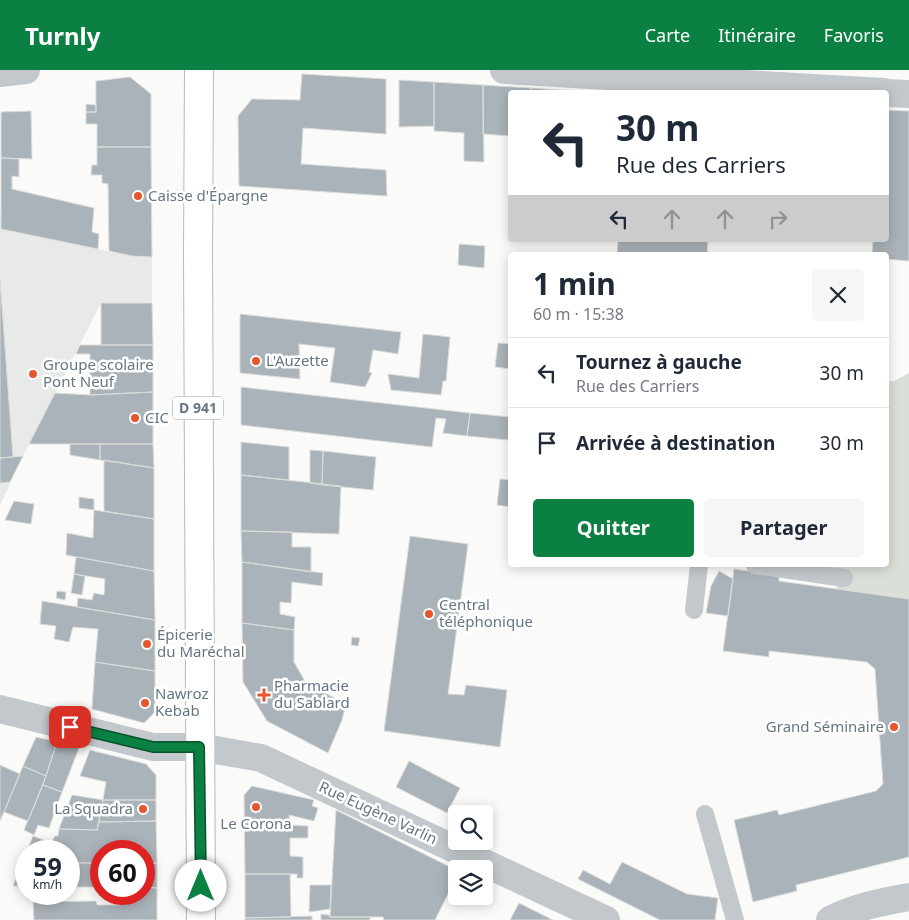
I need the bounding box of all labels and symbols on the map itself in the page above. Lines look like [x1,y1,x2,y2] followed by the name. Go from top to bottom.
[148,185,268,205] place label: Caisse d'Épargne
[132,190,144,202] marker: Caisse d'Épargne
[266,350,329,370] place label: L'Auzette
[43,354,154,391] place label: Groupe scolaire Pont Neuf
[250,355,262,367] marker: L'Auzette
[27,368,39,380] marker: Groupe scolaire Pont Neuf
[173,396,223,419] road number: D 941
[145,407,170,427] place label: CIC
[129,412,141,424] marker: CIC
[439,594,533,631] place label: Central téléphonique
[423,608,435,620] marker: Central téléphonique
[157,624,245,661] place label: Épicerie du Maréchal
[141,638,153,650] marker: Épicerie du Maréchal
[274,675,350,712] place label: Pharmacie du Sablard
[155,683,208,720] place label: Nawroz Kebab
[258,689,270,701] marker: Pharmacie du Sablard
[139,697,151,709] marker: Nawroz Kebab
[49,706,91,748] pin
[766,716,884,736] place label: Grand Séminaire
[888,721,900,733] marker: Grand Séminaire
[316,776,441,848] street label: Rue Eugène Varlin
[54,798,133,818] place label: La Squadra
[250,801,262,813] marker: Le Corona
[137,803,149,815] marker: La Squadra
[220,813,292,833] place label: Le Corona
[90,840,155,905] speed limit sign: 60
[174,859,226,911] position arrow

